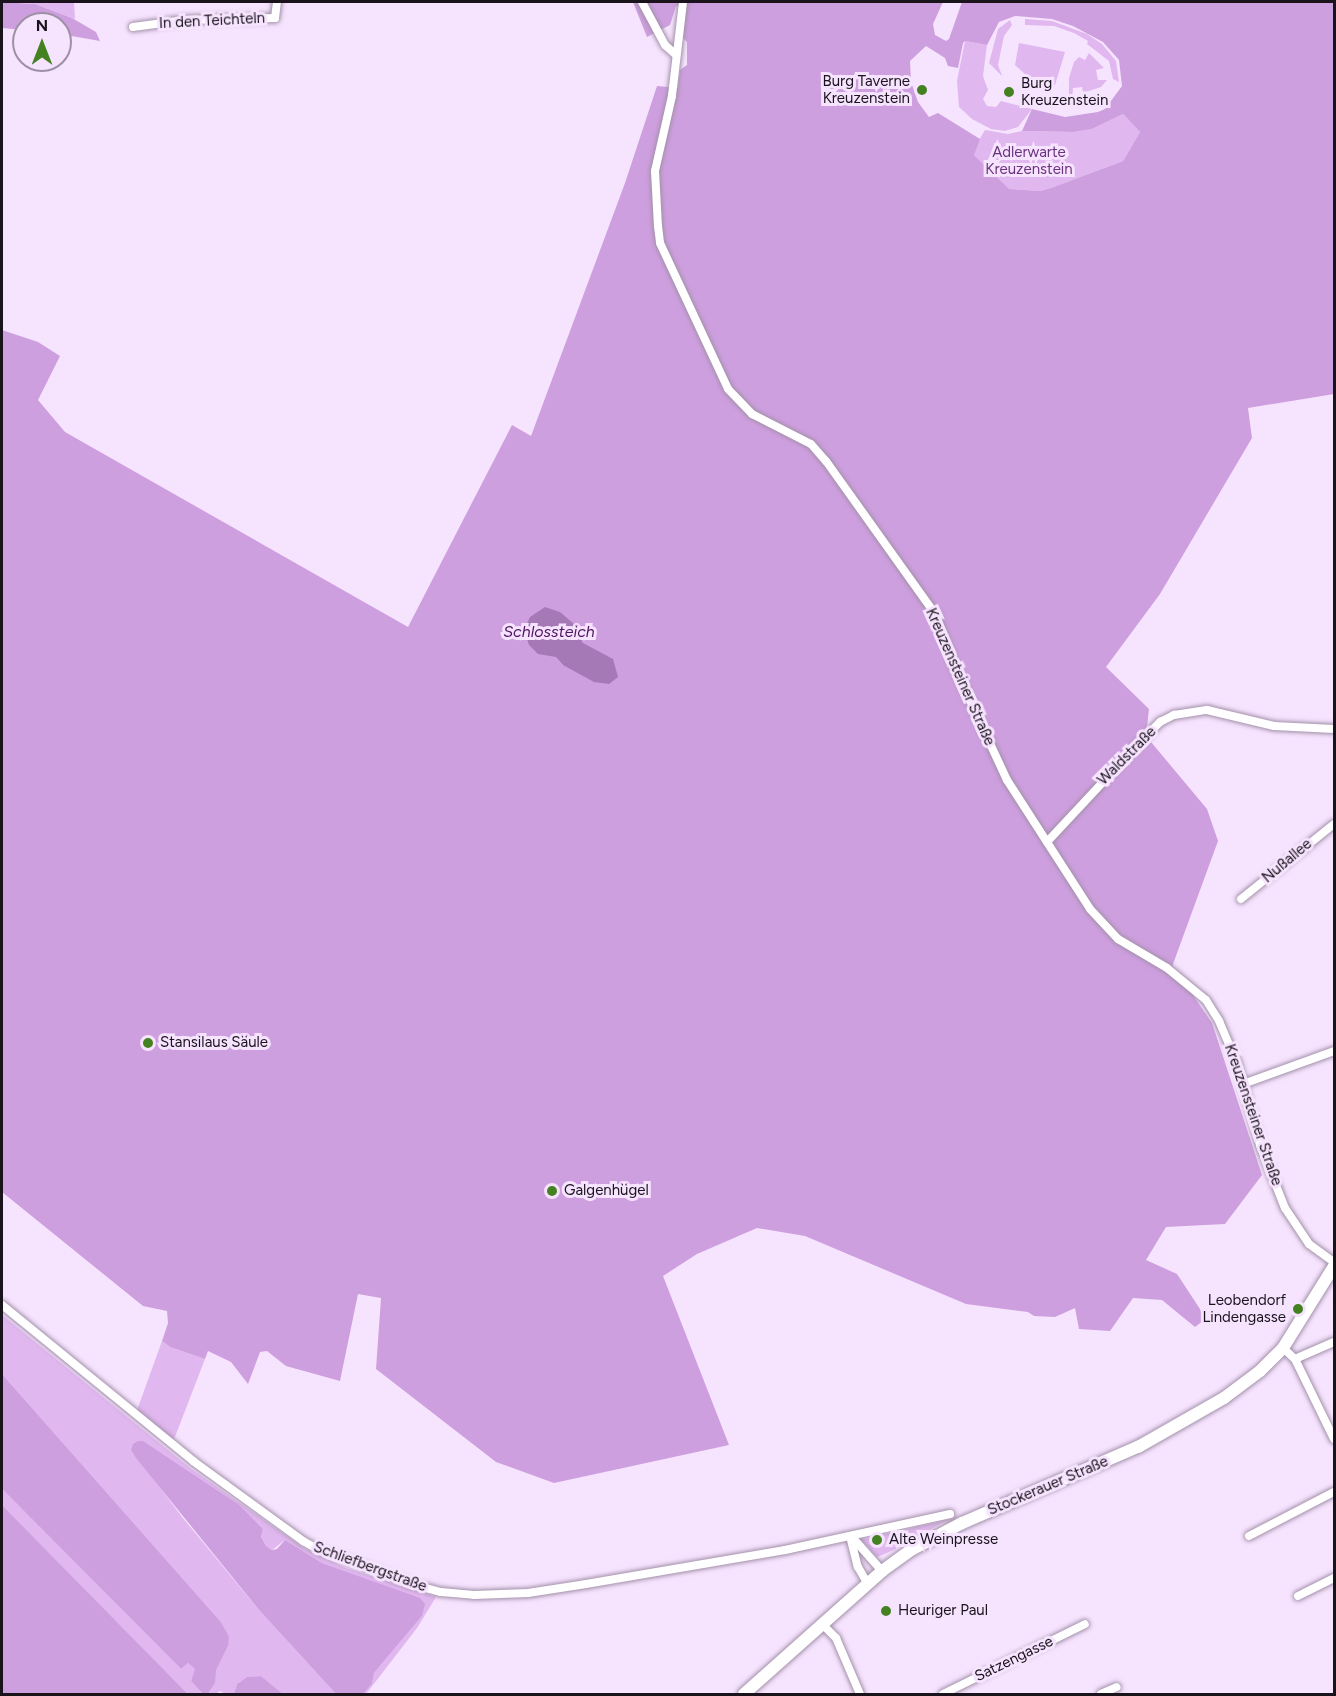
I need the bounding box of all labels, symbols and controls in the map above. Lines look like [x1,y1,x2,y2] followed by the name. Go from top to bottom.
[159,9,265,33] street label: In den Teichteln
[12,12,72,72] north arrow
[36,16,48,35] text: N
[823,72,910,107] place label: Burg Taverne Kreuzenstein
[1021,74,1108,109] place label: Burg Kreuzenstein
[915,83,929,97] marker: Burg Taverne Kreuzenstein
[1002,85,1016,99] marker: Burg Kreuzenstein
[985,143,1073,178] park label: Adlerwarte Kreuzenstein
[922,605,998,749] street label: Kreuzensteiner Straße
[503,622,595,642] water label: Schlossteich
[1094,723,1160,789] street label: Waldstraße
[1259,835,1315,887] street label: Nußallee
[160,1034,268,1052] place label: Stansilaus Säule
[141,1036,155,1050] marker: Stansilaus Säule
[1220,1042,1286,1188] street label: Kreuzensteiner Straße
[564,1182,649,1200] place label: Galgenhügel
[545,1184,559,1198] marker: Galgenhügel
[1202,1291,1286,1326] place label: Leobendorf Lindengasse
[1291,1302,1305,1316] marker: Leobendorf Lindengasse
[985,1452,1111,1520] street label: Stockerauer Straße
[889,1531,998,1549] place label: Alte Weinpresse
[870,1533,884,1547] marker: Alte Weinpresse
[311,1538,429,1596] street label: Schliefbergstraße
[898,1602,988,1620] place label: Heuriger Paul
[879,1604,893,1618] marker: Heuriger Paul
[972,1632,1056,1686] street label: Satzengasse

